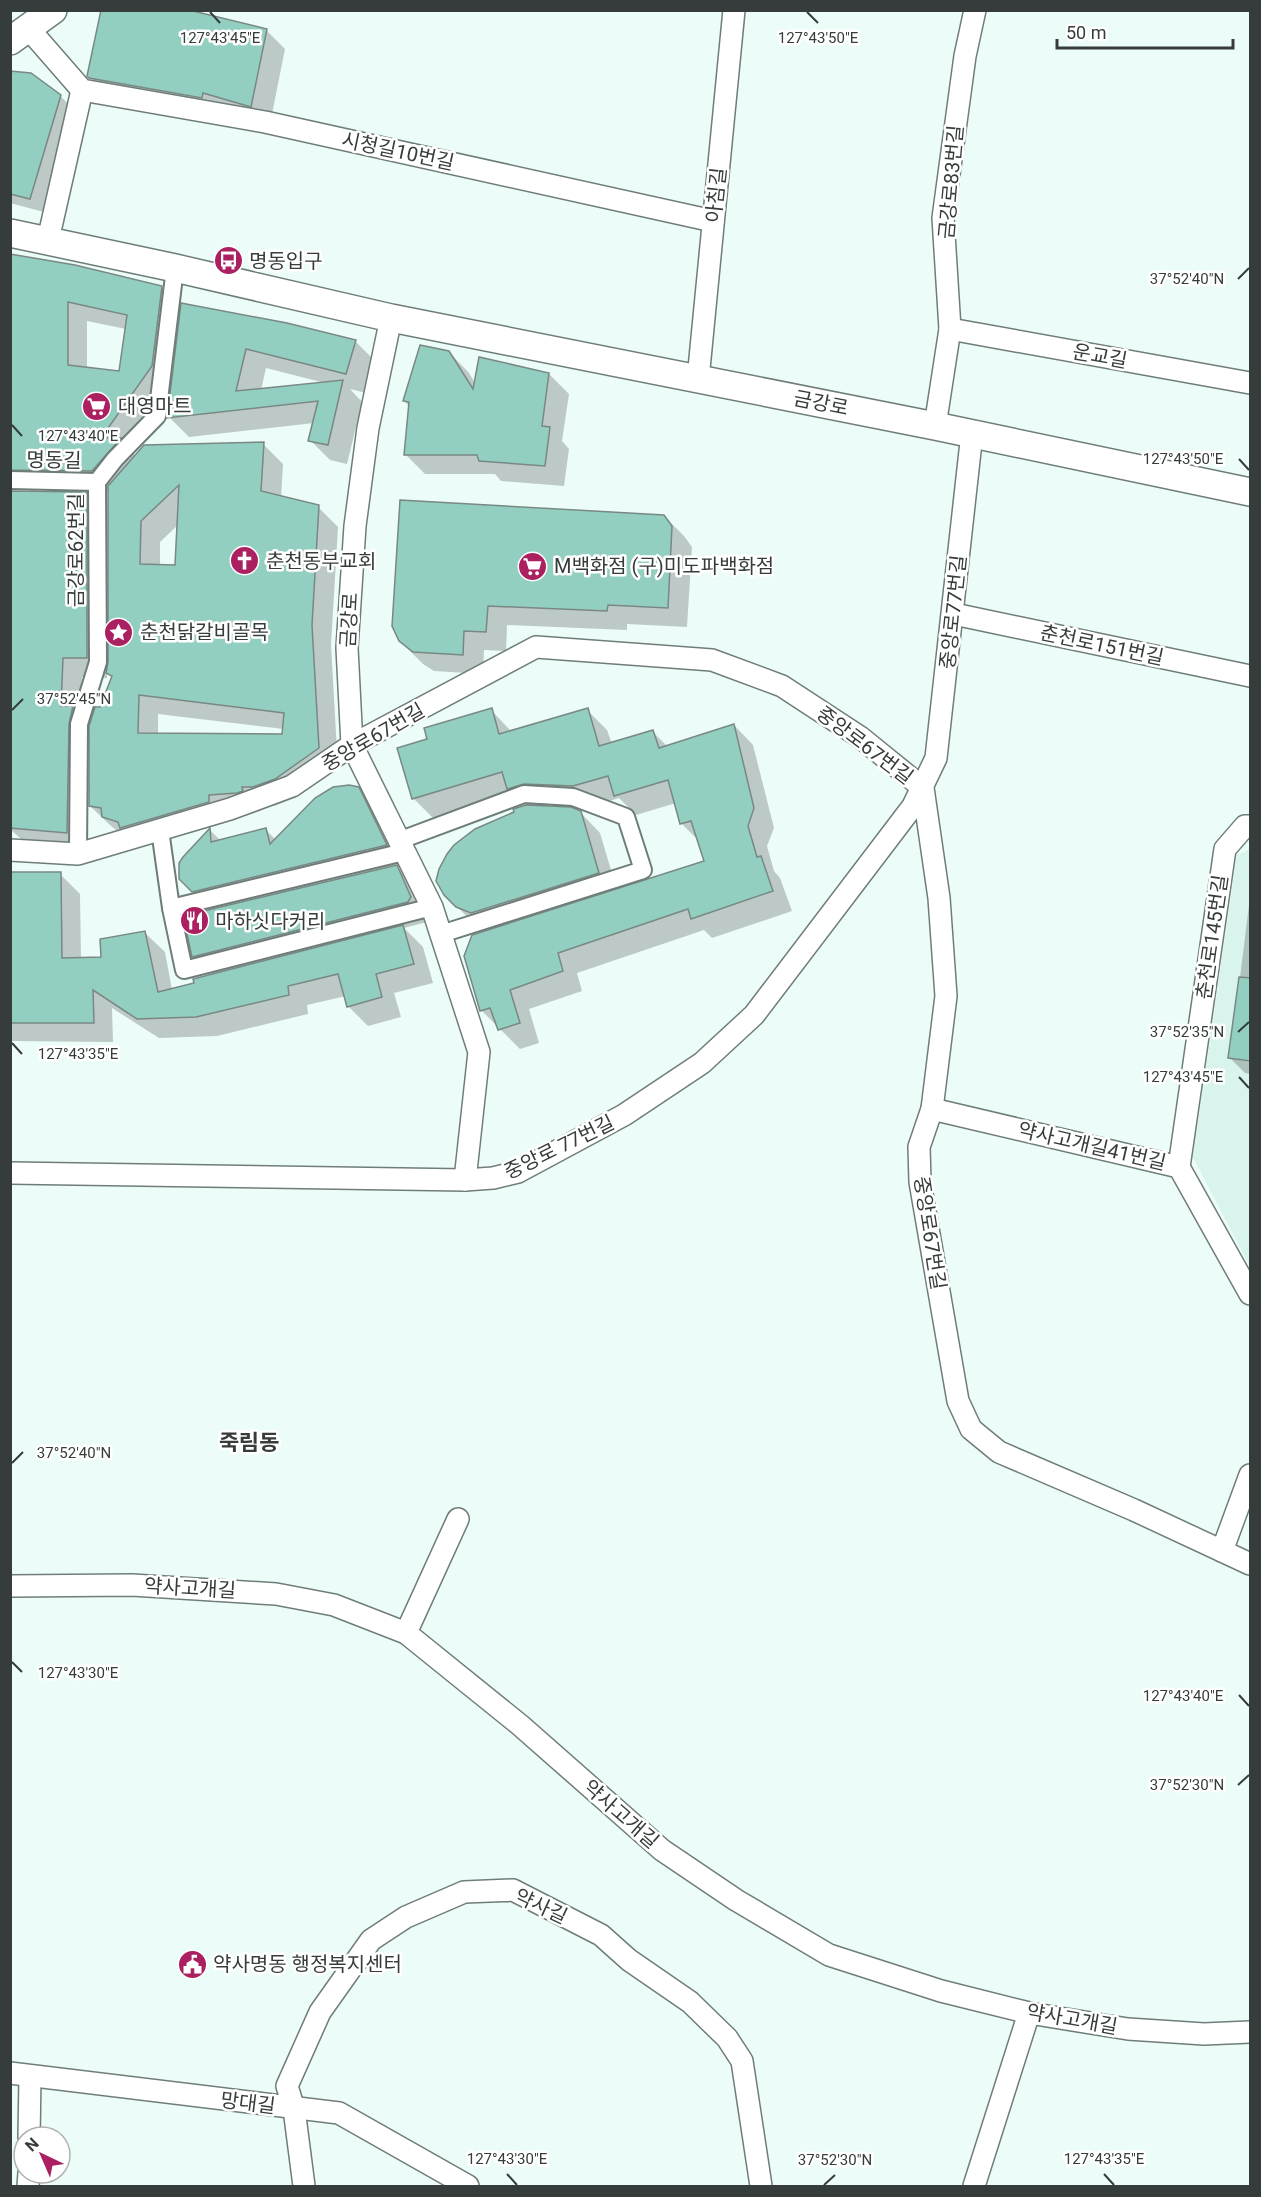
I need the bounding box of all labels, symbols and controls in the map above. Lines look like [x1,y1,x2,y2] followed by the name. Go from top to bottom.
[1057,12,1232,50] scale bar
[1066,22,1106,43] text: 50 m
[180,29,261,47] text: 127°43'45"E
[778,29,859,47] text: 127°43'50"E
[934,124,968,240] street label: 금강로83번길
[340,127,456,175] street label: 시청길10번길
[701,166,731,224] street label: 아침길
[212,245,244,277] bus stop icon: 명동입구
[249,249,323,273] place label: 명동입구
[1150,270,1224,288] text: 37°52'40"N
[1071,339,1129,373] street label: 운교길
[792,386,850,420] street label: 금강로
[81,390,113,422] supermarket icon: 대영마트
[118,394,192,418] place label: 대영마트
[38,427,119,445] text: 127°43'40"E
[26,448,82,472] street label: 명동길
[1143,450,1224,468] text: 127°43'50"E
[64,493,88,607] street label: 금강로62번길
[229,545,261,577] church icon: 춘천동부교회
[266,549,376,573] place label: 춘천동부교회
[517,550,549,582] supermarket icon: M백화점 (구)미도파백화점
[554,554,774,578] place label: M백화점 (구)미도파백화점
[935,554,971,670] street label: 중앙로77번길
[336,592,362,648] street label: 금강로
[103,616,135,648] place icon: 춘천닭갈비골목
[140,620,269,644] place label: 춘천닭갈비골목
[1038,620,1166,670] street label: 춘천로151번길
[37,690,111,708] text: 37°52'45"N
[317,698,429,776] street label: 중앙로67번길
[812,701,918,789] street label: 중앙로67번길
[1191,873,1233,1001] street label: 춘천로145번길
[178,905,210,937] restaurant icon: 마하싯다커리
[215,909,325,933] place label: 마하싯다커리
[1150,1023,1224,1041] text: 37°52'35"N
[38,1045,119,1063] text: 127°43'35"E
[1143,1068,1224,1086] text: 127°43'45"E
[500,1110,618,1184] street label: 중앙로 77번길
[1016,1117,1168,1175] street label: 약사고개길41번길
[909,1175,951,1291] street label: 중앙로67번길
[219,1430,279,1455] district label: 죽림동
[37,1444,111,1462] text: 37°52'40"N
[143,1574,237,1602] street label: 약사고개길
[38,1664,119,1682] text: 127°43'30"E
[1143,1687,1224,1705] text: 127°43'40"E
[578,1775,664,1853] street label: 약사고개길
[1150,1776,1224,1794] text: 37°52'30"N
[511,1883,571,1929] street label: 약사길
[176,1948,208,1980] public building icon: 약사명동 행정복지센터
[213,1952,402,1976] place label: 약사명동 행정복지센터
[1025,1999,1119,2039] street label: 약사고개길
[219,2088,277,2118] street label: 망대길
[12,2125,72,2185] north arrow
[21,2134,43,2155] text: N
[467,2150,548,2168] text: 127°43'30"E
[1064,2150,1145,2168] text: 127°43'35"E
[798,2151,872,2169] text: 37°52'30"N

